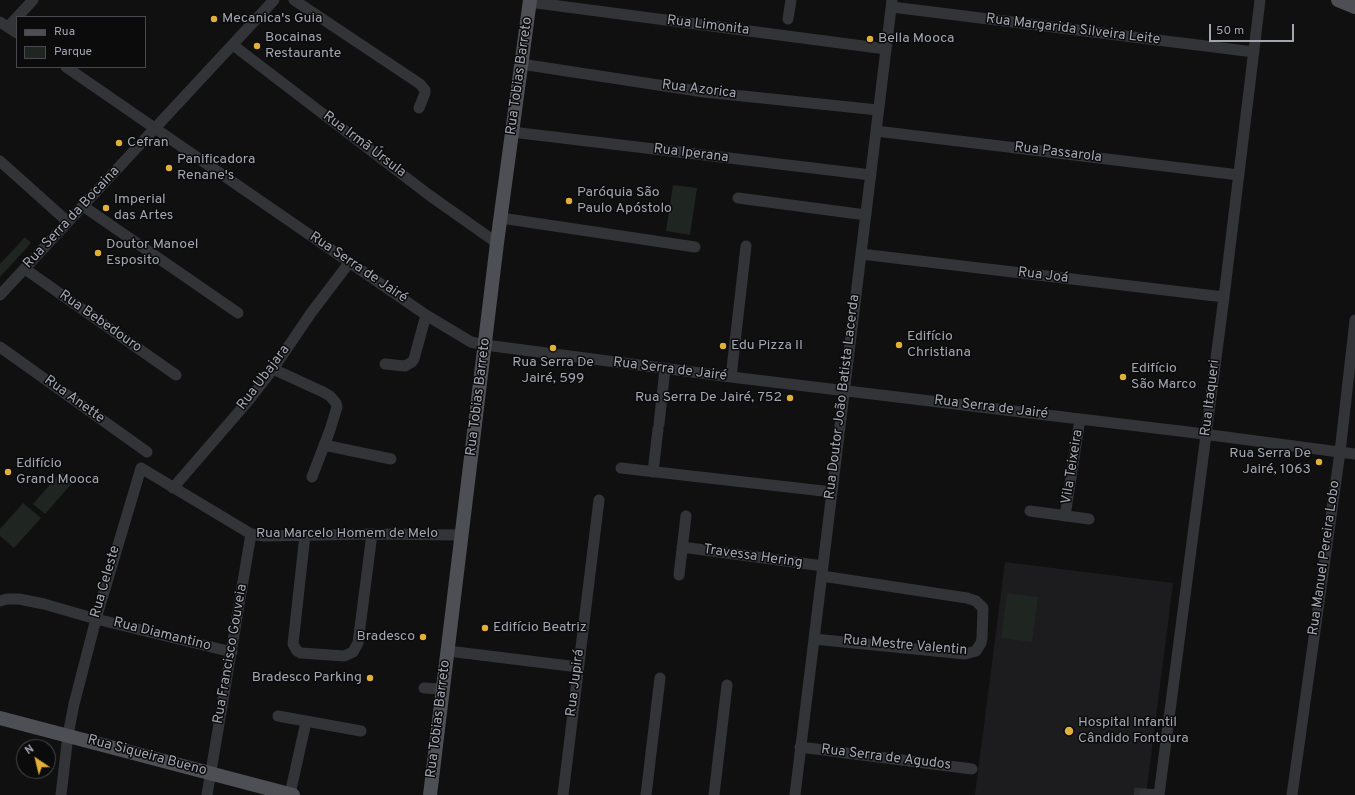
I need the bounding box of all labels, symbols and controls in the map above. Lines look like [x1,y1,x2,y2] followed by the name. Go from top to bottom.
[222,11,322,27] place label: Mecanica's Guia
[985,11,1161,49] street label: Rua Margarida Silveira Leite
[666,13,750,39] street label: Rua Limonita
[209,14,219,24] marker: Mecanica's Guia
[16,16,146,68] legend
[503,16,537,136] street label: Rua Tobias Barreto
[1211,16,1296,42] scale bar
[1216,23,1244,39] text: 50 m
[54,24,75,40] text: Rua
[265,30,341,62] place label: Bocainas Restaurante
[878,31,954,47] place label: Bella Mooca
[865,34,875,44] marker: Bella Mooca
[252,41,262,51] marker: Bocainas Restaurante
[54,44,92,60] text: Parque
[661,77,737,103] street label: Rua Azorica
[319,108,409,182] street label: Rua Irmã Úrsula
[127,135,169,151] place label: Cefran
[114,138,124,148] marker: Cefran
[1013,139,1103,167] street label: Rua Passarola
[652,141,730,167] street label: Rua Iperana
[177,152,255,184] place label: Panificadora Renane's
[20,163,124,273] street label: Rua Serra da Bocaina
[164,163,174,173] marker: Panificadora Renane's
[577,185,672,218] place label: Paróquia São Paulo Apóstolo
[114,192,173,224] place label: Imperial das Artes
[564,196,574,206] marker: Paróquia São Paulo Apóstolo
[101,203,111,213] marker: Imperial das Artes
[306,229,410,307] street label: Rua Serra de Jairé
[106,237,198,270] place label: Doutor Manoel Esposito
[93,248,103,258] marker: Doutor Manoel Esposito
[1017,265,1069,287] street label: Rua Joá
[55,287,145,357] street label: Rua Bebedouro
[822,294,864,500] street label: Rua Doutor João Batista Lacerda
[907,329,971,362] place label: Edifício Christiana
[463,337,495,457] street label: Rua Tobias Barreto
[731,338,803,354] place label: Edu Pizza II
[894,340,904,350] marker: Edifício Christiana
[718,341,728,351] marker: Edu Pizza II
[234,342,294,414] street label: Rua Ubajara
[548,343,558,353] marker: Rua Serra De Jairé, 599
[512,355,594,388] place label: Rua Serra De Jairé, 599
[612,355,728,385] street label: Rua Serra de Jairé
[1198,359,1224,437] street label: Rua Itaqueri
[1131,361,1196,394] place label: Edifício São Marco
[41,372,107,428] street label: Rua Anette
[1118,372,1128,382] marker: Edifício São Marco
[635,390,782,406] place label: Rua Serra De Jairé, 752
[785,393,795,403] marker: Rua Serra De Jairé, 752
[933,393,1049,423] street label: Rua Serra de Jairé
[1059,428,1087,506] street label: Vila Teixeira
[1229,446,1311,478] place label: Rua Serra De Jairé, 1063
[16,456,99,488] place label: Edifício Grand Mooca
[1314,457,1324,467] marker: Rua Serra De Jairé, 1063
[3,467,13,477] marker: Edifício Grand Mooca
[1306,479,1344,637] street label: Rua Manuel Pereira Lobo
[256,526,438,542] street label: Rua Marcelo Homem de Melo
[702,542,804,572] street label: Travessa Hering
[88,544,124,620] street label: Rua Celeste
[210,583,252,725] street label: Rua Francisco Gouveia
[111,615,213,655] street label: Rua Diamantino
[493,620,587,636] place label: Edifício Beatriz
[480,623,490,633] marker: Edifício Beatriz
[356,629,415,645] place label: Bradesco
[418,632,428,642] marker: Bradesco
[842,632,968,660] street label: Rua Mestre Valentin
[564,648,588,718] street label: Rua Jupirá
[423,659,455,779] street label: Rua Tobias Barreto
[252,670,362,686] place label: Bradesco Parking
[365,673,375,683] marker: Bradesco Parking
[1078,715,1189,748] place label: Hospital Infantil Cândido Fontoura
[1063,725,1075,737] marker: Hospital Infantil Cândido Fontoura
[85,732,209,780] street label: Rua Siqueira Bueno
[16,739,56,779] north arrow
[22,742,37,758] text: N
[820,742,952,774] street label: Rua Serra de Agudos

